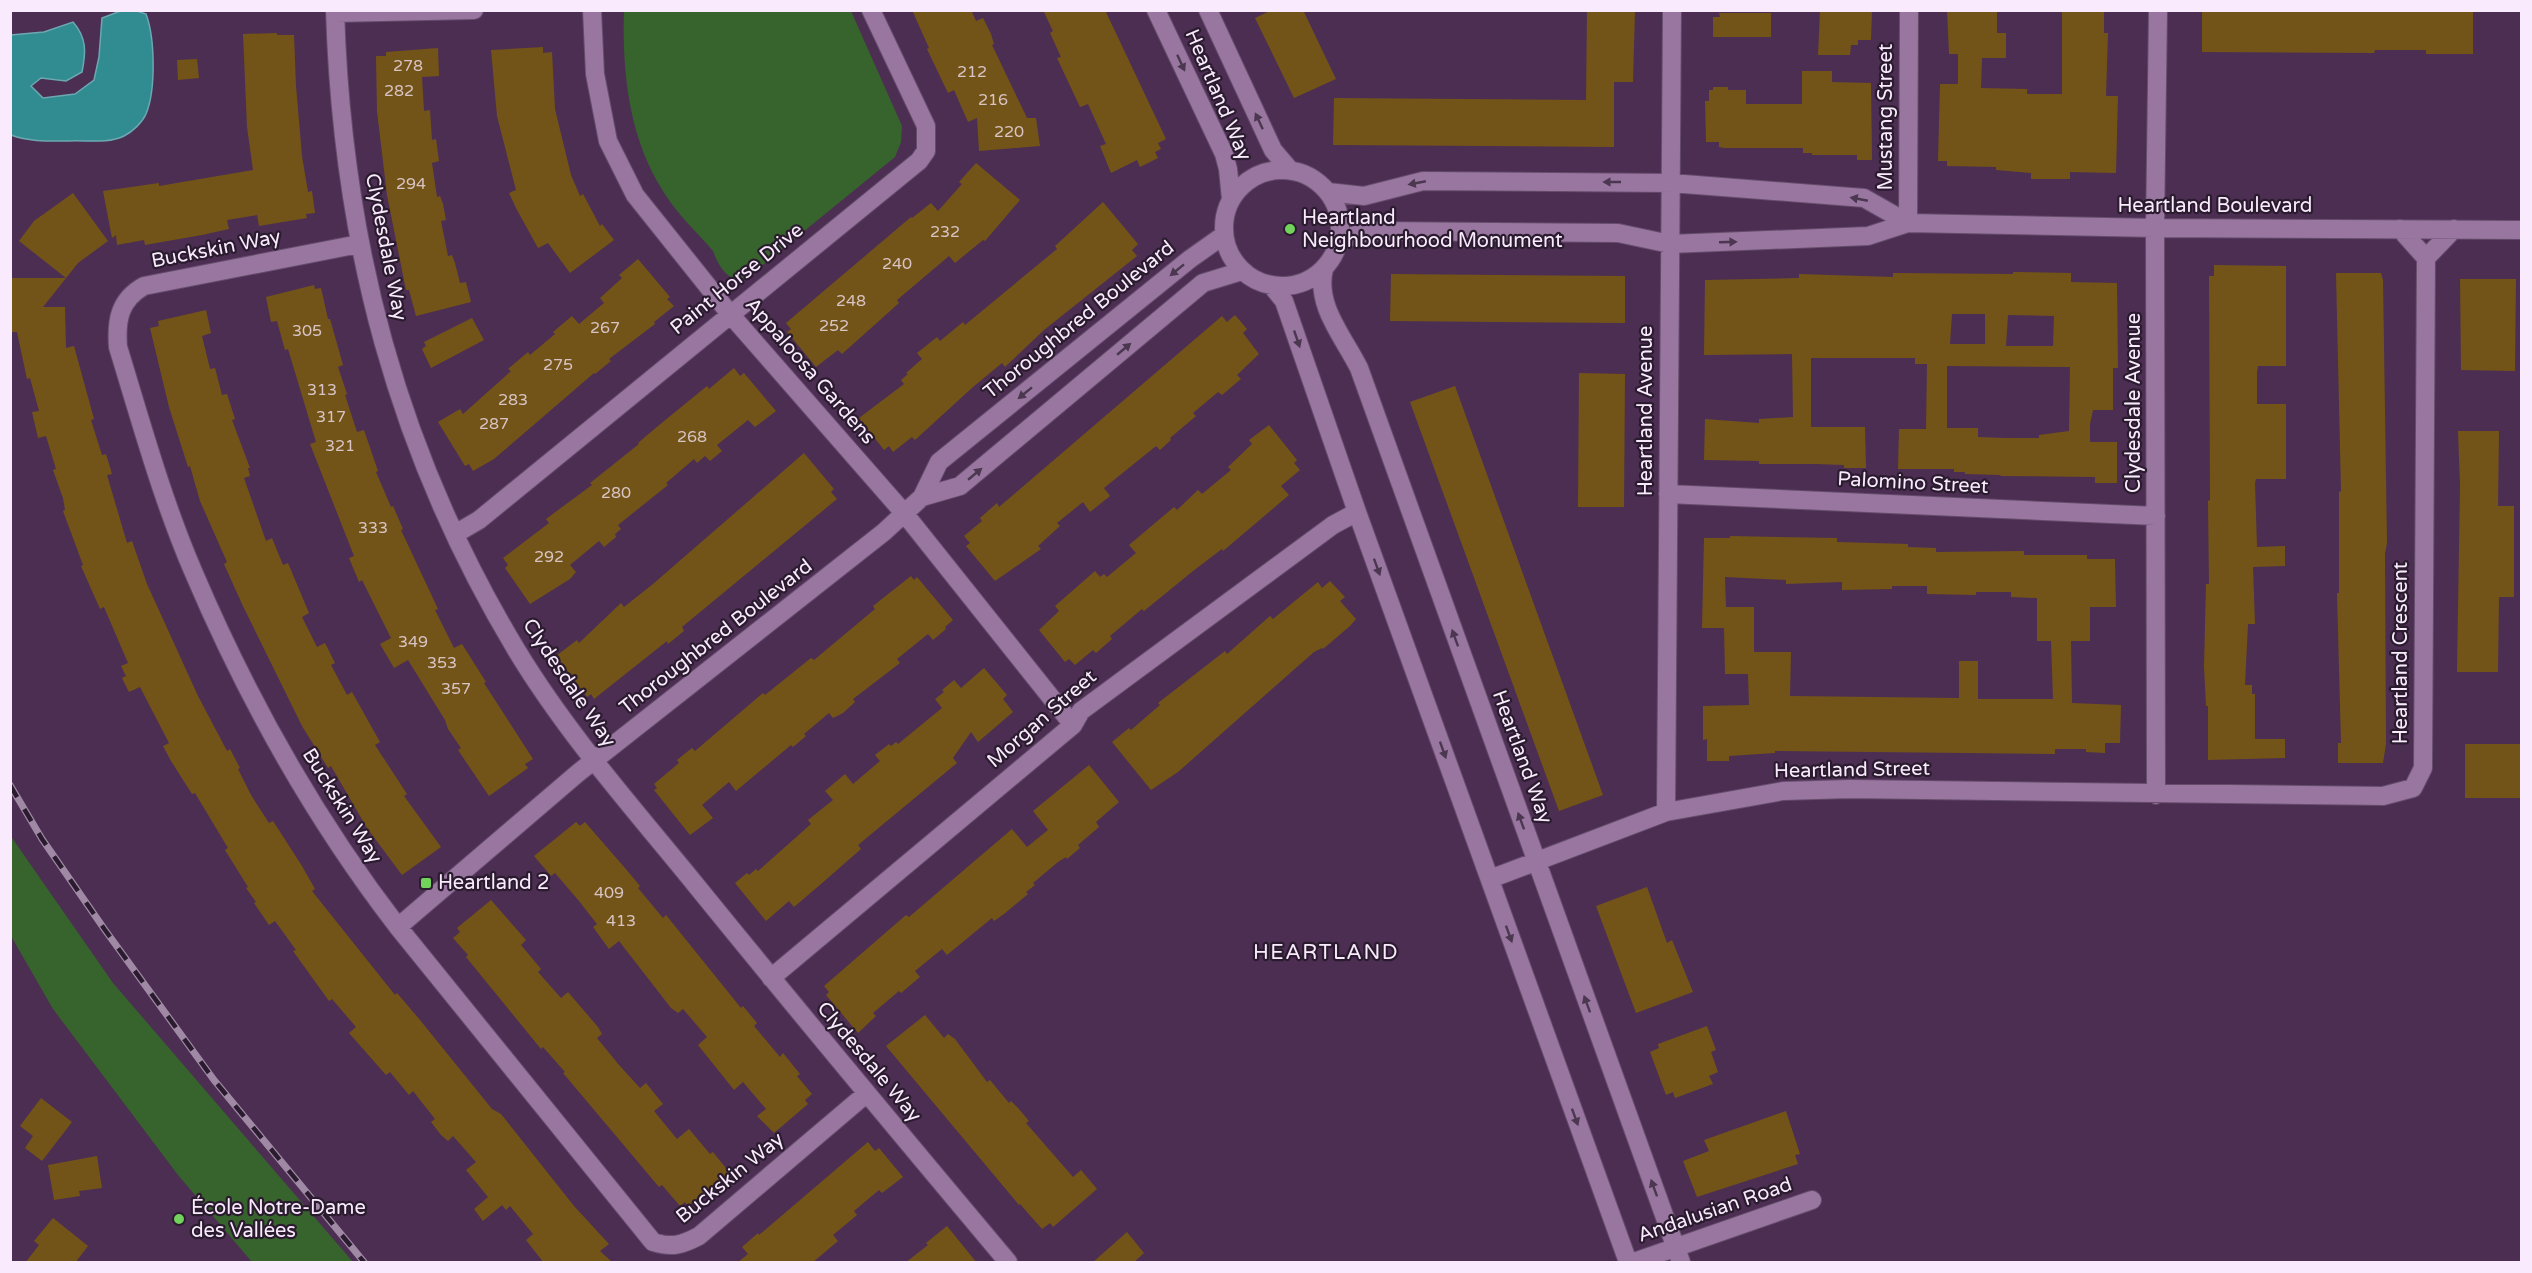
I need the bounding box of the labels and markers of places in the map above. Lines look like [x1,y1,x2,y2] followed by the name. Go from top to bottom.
[1302,206,1563,253] place label: Heartland Neighbourhood Monument
[1283,222,1297,236] marker: Heartland Neighbourhood Monument
[438,871,549,895] place label: Heartland 2
[419,876,433,890] marker: Heartland 2
[191,1195,366,1243] place label: École Notre-Dame des Vallées
[172,1212,186,1226] marker: École Notre-Dame des Vallées

